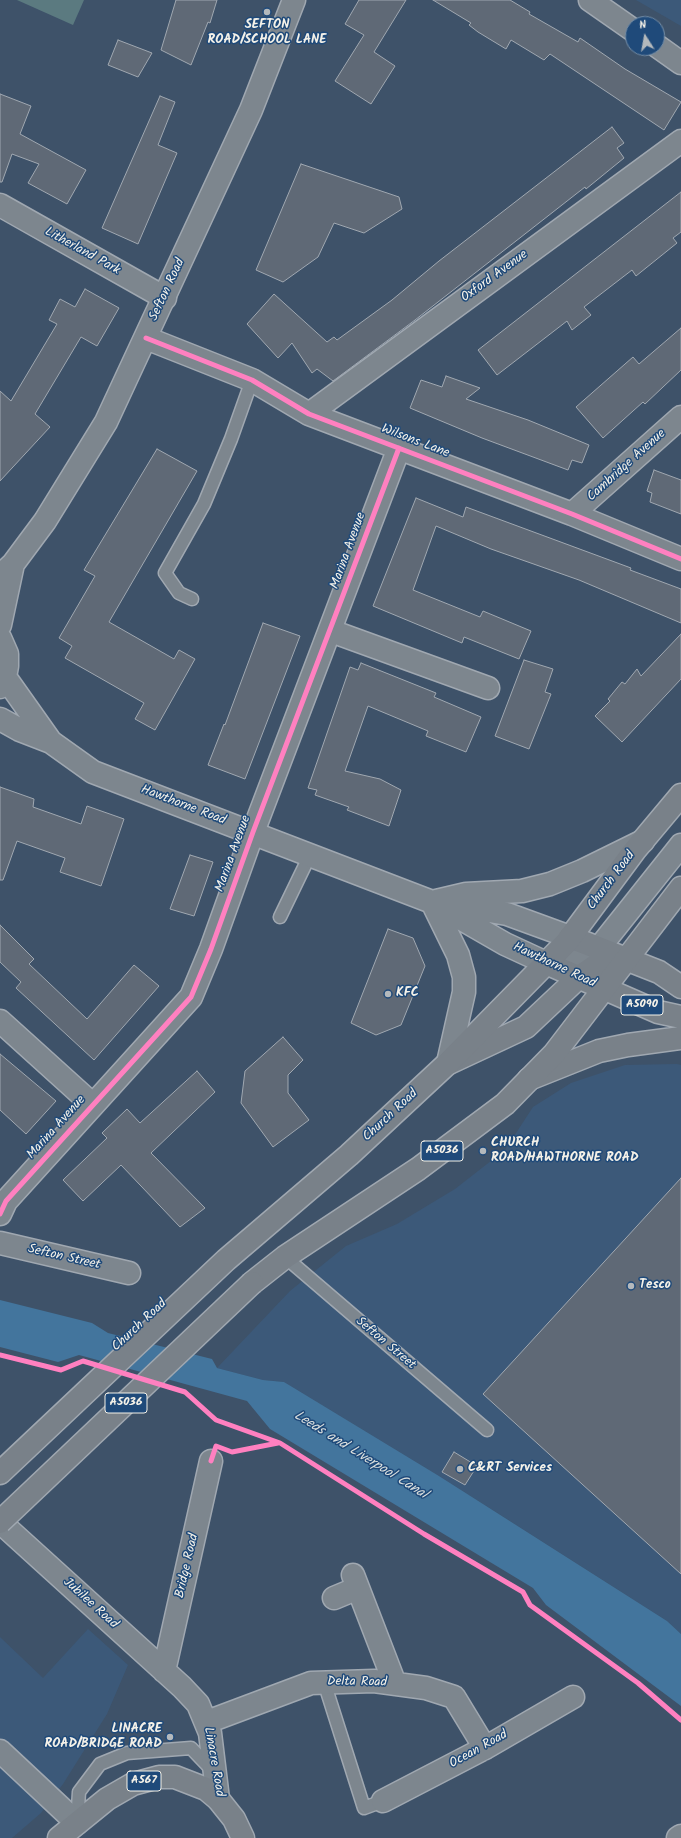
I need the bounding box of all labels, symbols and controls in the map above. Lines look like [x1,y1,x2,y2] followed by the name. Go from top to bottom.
[262,7,272,17] marker: SEFTON ROAD/SCHOOL LANE
[625,16,665,56] north arrow
[638,16,648,35] text: N
[208,18,326,49] place label: SEFTON ROAD/SCHOOL LANE
[42,225,122,279] street label: Litherland Park
[459,248,531,306] street label: Oxford Avenue
[147,256,189,324] street label: Sefton Road
[379,422,451,462] street label: Wilsons Lane
[584,427,670,505] street label: Cambridge Avenue
[328,511,370,591] street label: Marina Avenue
[138,783,228,829] street label: Hawthorne Road
[213,814,255,894] street label: Marina Avenue
[585,849,639,913] street label: Church Road
[510,940,598,992] street label: Hawthorne Road
[396,986,419,1002] place label: KFC
[383,989,393,999] marker: KFC
[621,995,663,1015] road number: A5090
[360,1087,422,1145] street label: Church Road
[24,1093,90,1163] street label: Marina Avenue
[491,1136,639,1167] place label: CHURCH ROAD/HAWTHORNE ROAD
[421,1141,463,1161] road number: A5036
[478,1146,488,1156] marker: CHURCH ROAD/HAWTHORNE ROAD
[26,1242,102,1274] street label: Sefton Street
[639,1278,671,1294] place label: Tesco
[626,1281,636,1291] marker: Tesco
[109,1297,171,1355] street label: Church Road
[352,1314,418,1374] street label: Sefton Street
[105,1393,147,1413] road number: A5036
[290,1408,430,1504] water label: Leeds and Liverpool Canal
[468,1461,552,1477] place label: C&RT Services
[455,1464,465,1474] marker: C&RT Services
[173,1532,203,1600] street label: Bridge Road
[59,1575,121,1633] street label: Jubilee Road
[327,1675,387,1691] street label: Delta Road
[44,1722,162,1753] place label: LINACRE ROAD/BRIDGE ROAD
[199,1726,227,1798] street label: Linacre Road
[447,1728,511,1772] street label: Ocean Road
[165,1732,175,1742] marker: LINACRE ROAD/BRIDGE ROAD
[127,1771,161,1791] road number: A567

